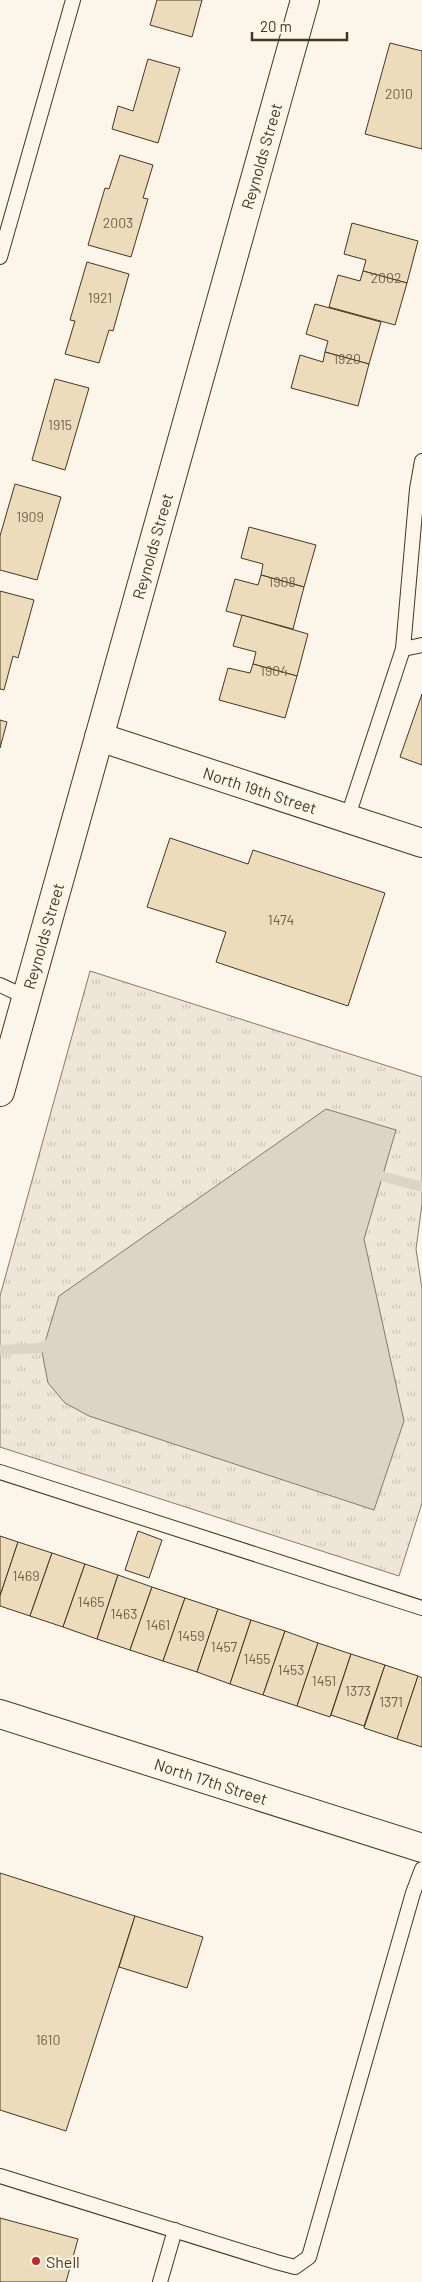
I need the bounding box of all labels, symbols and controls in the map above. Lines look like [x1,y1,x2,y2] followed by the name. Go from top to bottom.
[252,10,347,42] scale bar
[260,17,292,35] text: 20 m
[385,85,413,102] house number: 2010
[237,101,285,211] street label: Reynolds Street
[103,214,133,231] house number: 2003
[371,269,401,286] house number: 2002
[88,289,112,306] house number: 1921
[333,350,361,367] house number: 1920
[48,416,72,433] house number: 1915
[128,491,176,601] street label: Reynolds Street
[16,508,44,525] house number: 1909
[268,573,296,590] house number: 1908
[260,662,288,679] house number: 1904
[201,763,319,817] street label: North 19th Street
[19,881,67,991] street label: Reynolds Street
[268,911,294,928] house number: 1474
[12,1567,40,1584] house number: 1469
[77,1593,105,1610] house number: 1465
[110,1605,138,1622] house number: 1463
[146,1616,170,1633] house number: 1461
[177,1627,205,1644] house number: 1459
[211,1638,238,1655] house number: 1457
[243,1650,271,1667] house number: 1455
[277,1661,305,1678] house number: 1453
[312,1672,336,1689] house number: 1451
[345,1682,371,1699] house number: 1373
[379,1693,403,1710] house number: 1371
[152,1754,270,1808] street label: North 17th Street
[36,2031,60,2048] house number: 1610
[46,2252,80,2271] place label: Shell
[30,2255,42,2267] marker: Shell

